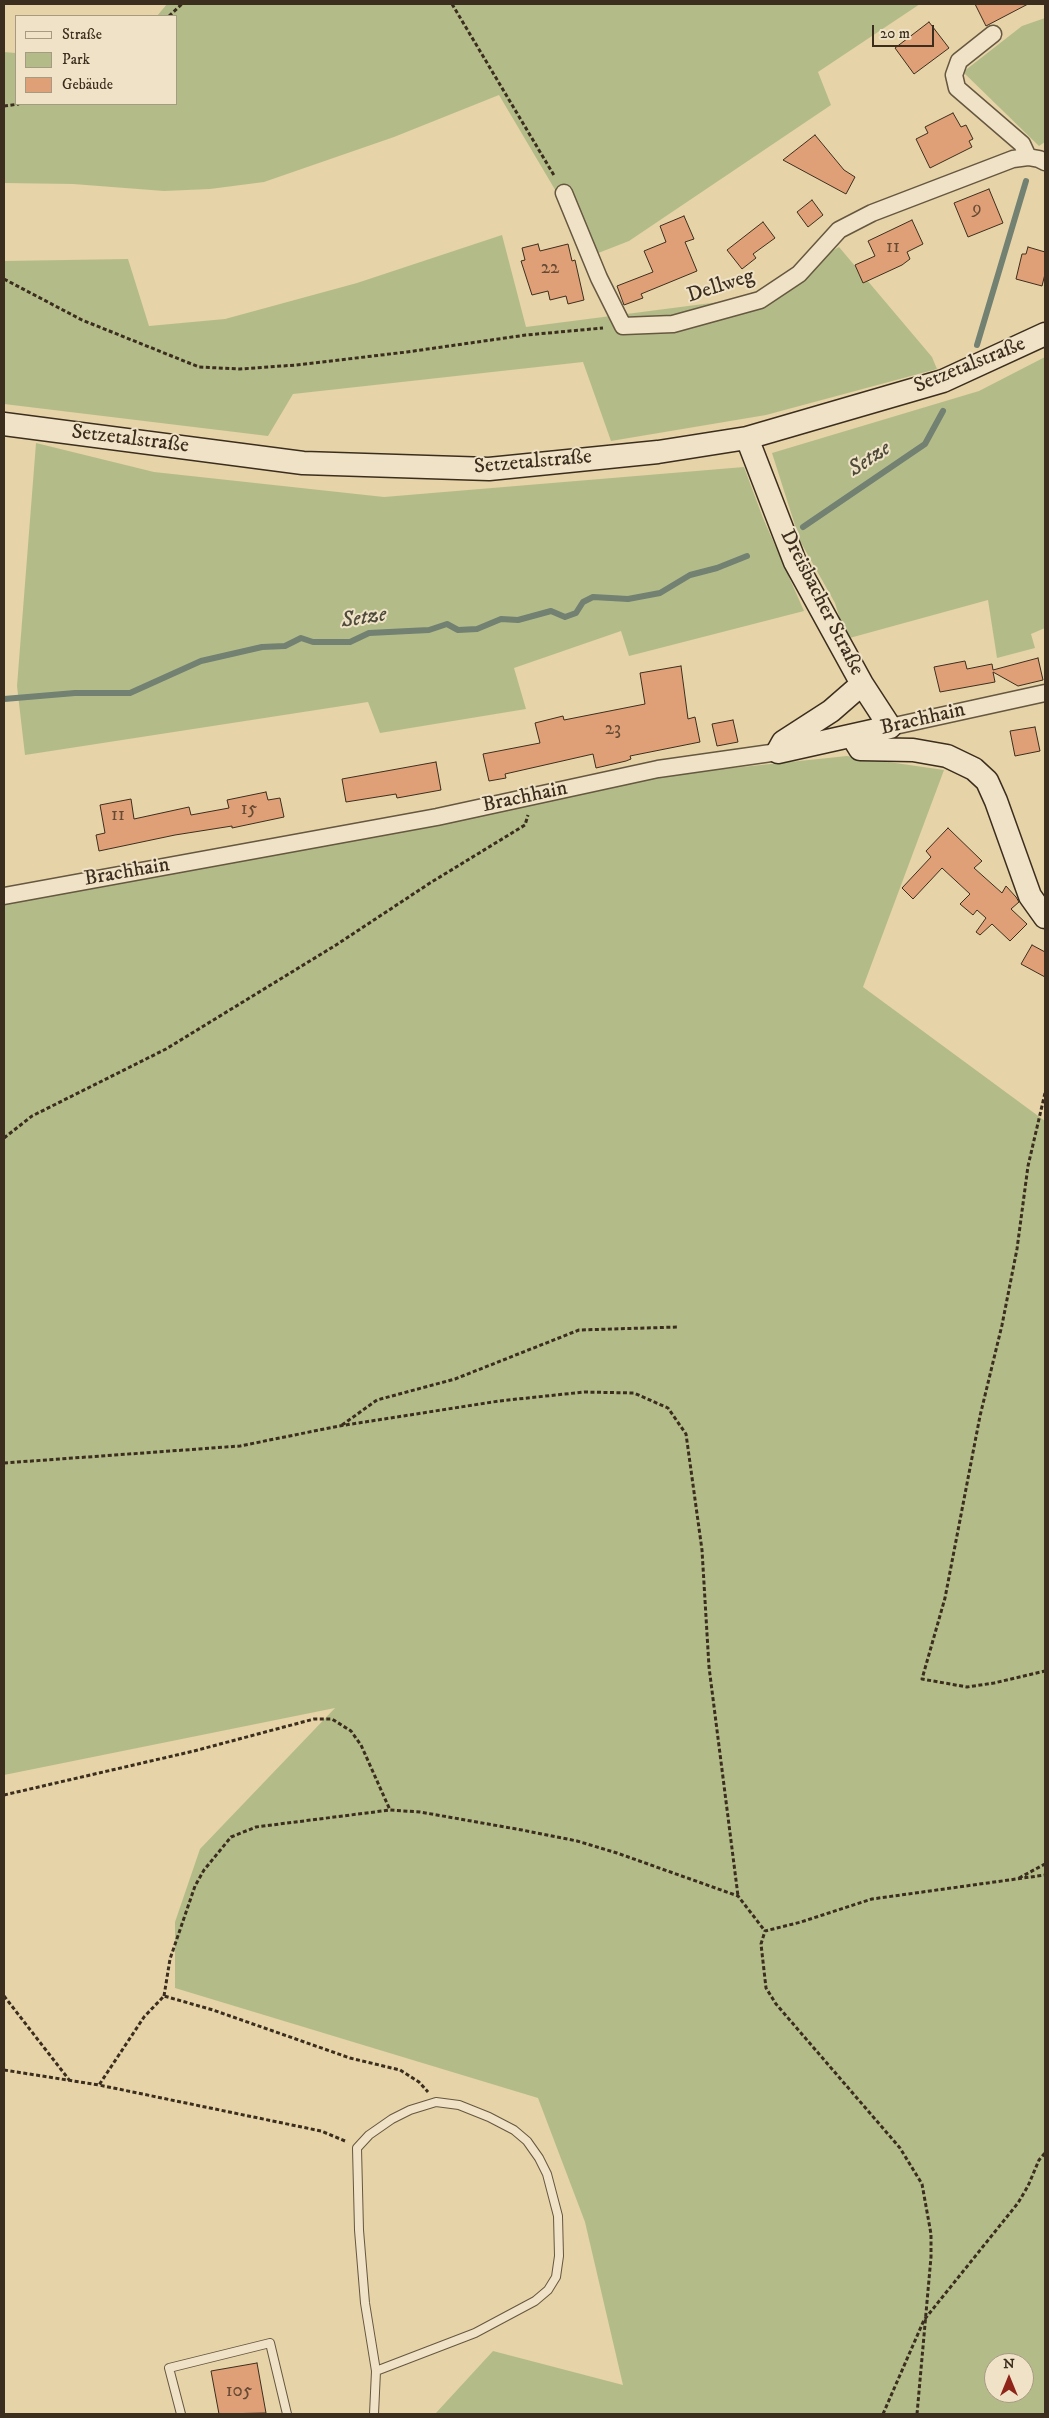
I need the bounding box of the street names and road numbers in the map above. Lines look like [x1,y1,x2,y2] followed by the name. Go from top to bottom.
[684,264,758,310] street label: Dellweg
[911,332,1029,400] street label: Setzetalstraße
[70,420,190,460] street label: Setzetalstraße
[473,445,593,481] street label: Setzetalstraße
[773,526,869,680] street label: Dreisbacher Straße
[878,698,968,742] street label: Brachhain
[480,777,570,819] street label: Brachhain
[82,853,172,893] street label: Brachhain

